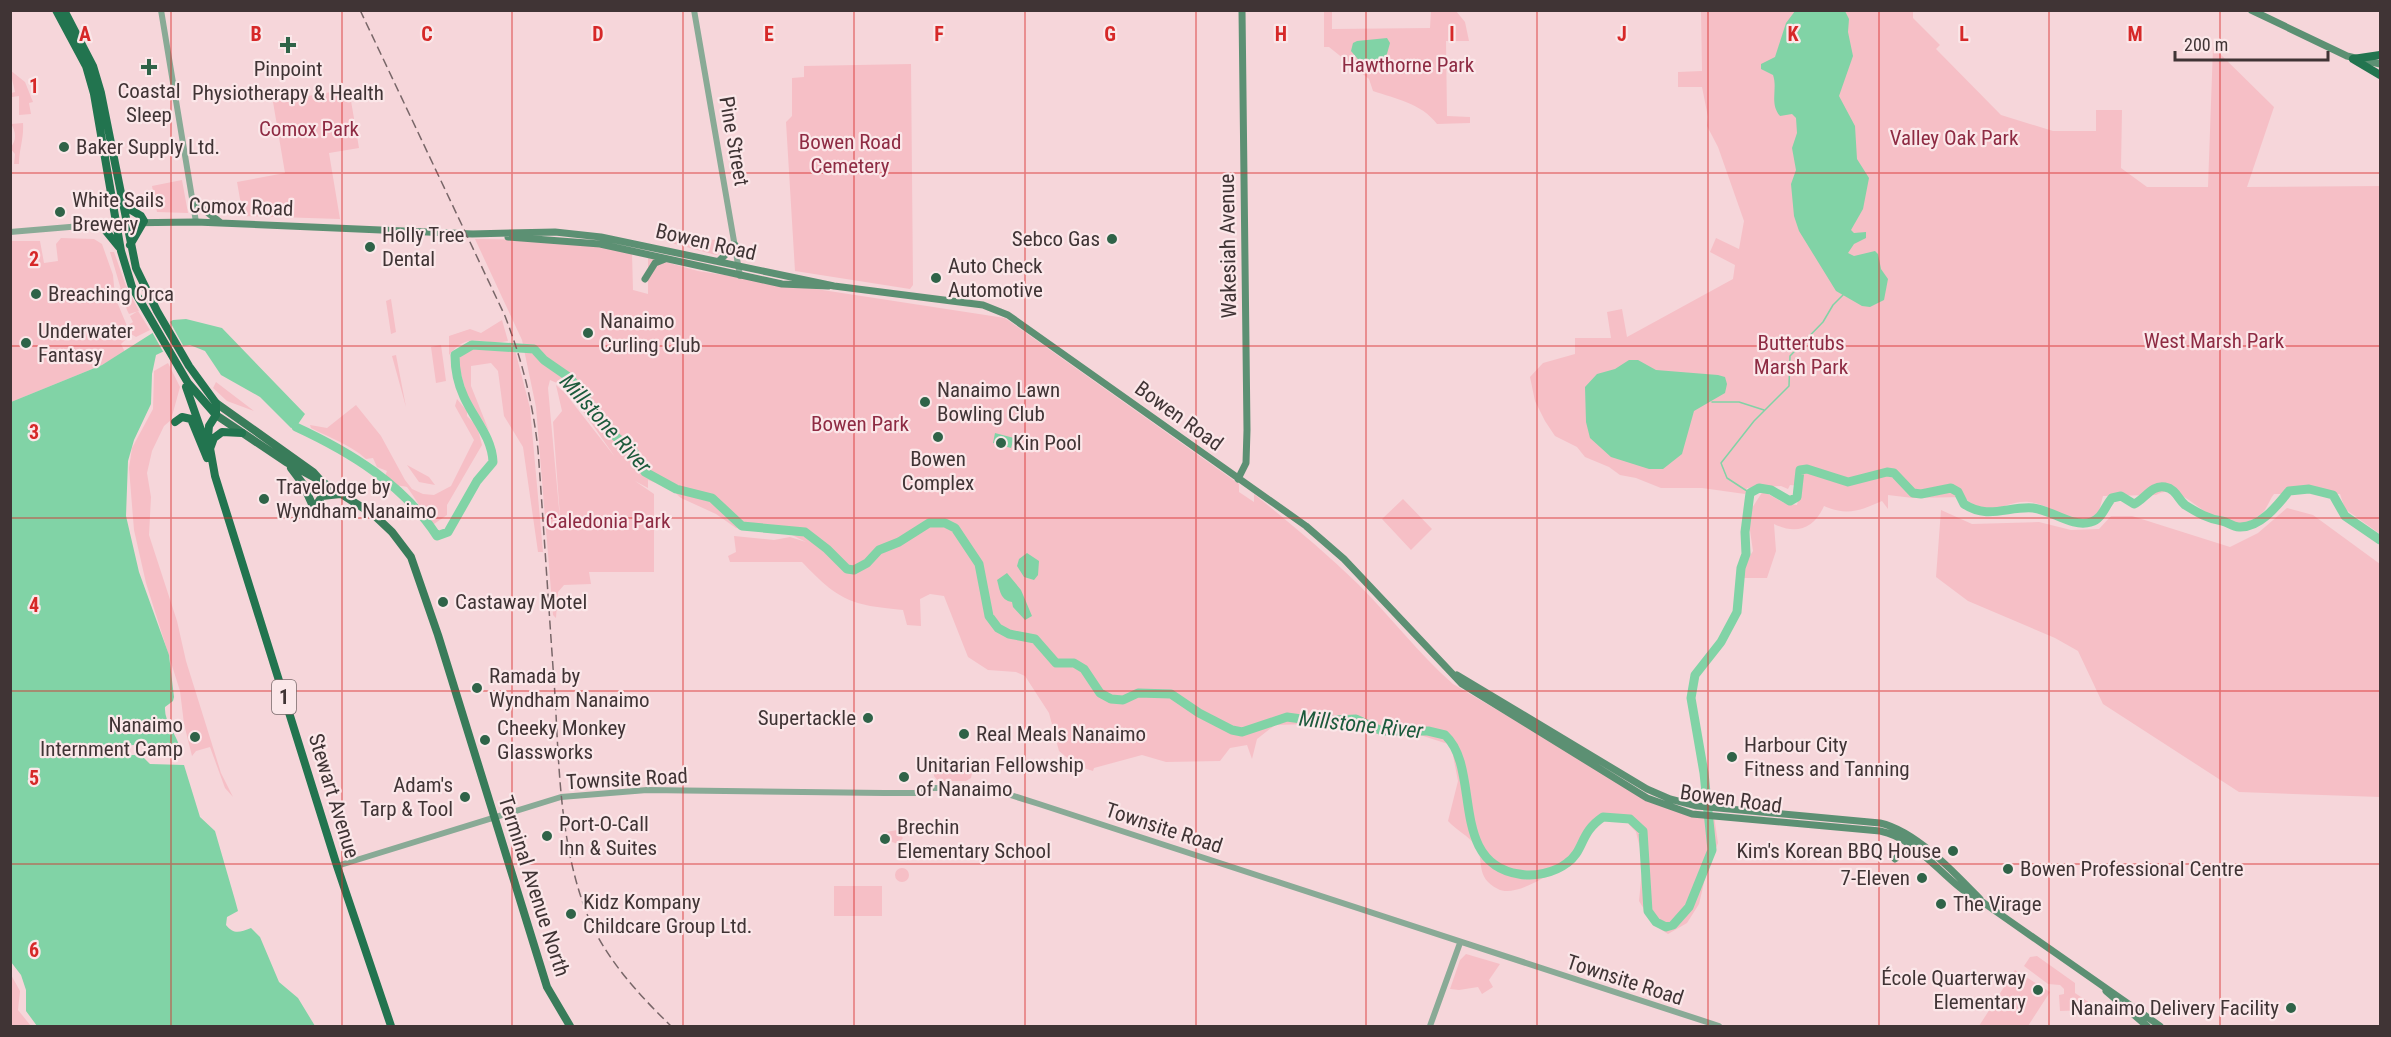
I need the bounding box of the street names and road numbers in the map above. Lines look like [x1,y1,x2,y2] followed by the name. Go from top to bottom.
[714,94,754,188] street label: Pine Street
[1215,173,1241,319] street label: Wakesiah Avenue
[188,193,294,221] street label: Comox Road
[653,219,759,265] street label: Bowen Road
[1130,376,1228,456] street label: Bowen Road
[272,680,296,714] road number: 1
[304,731,364,861] street label: Stewart Avenue
[566,764,688,794] street label: Townsite Road
[1679,780,1783,818] street label: Bowen Road
[493,793,575,979] street label: Terminal Avenue North
[1102,798,1226,858] street label: Townsite Road
[1563,950,1687,1010] street label: Townsite Road

